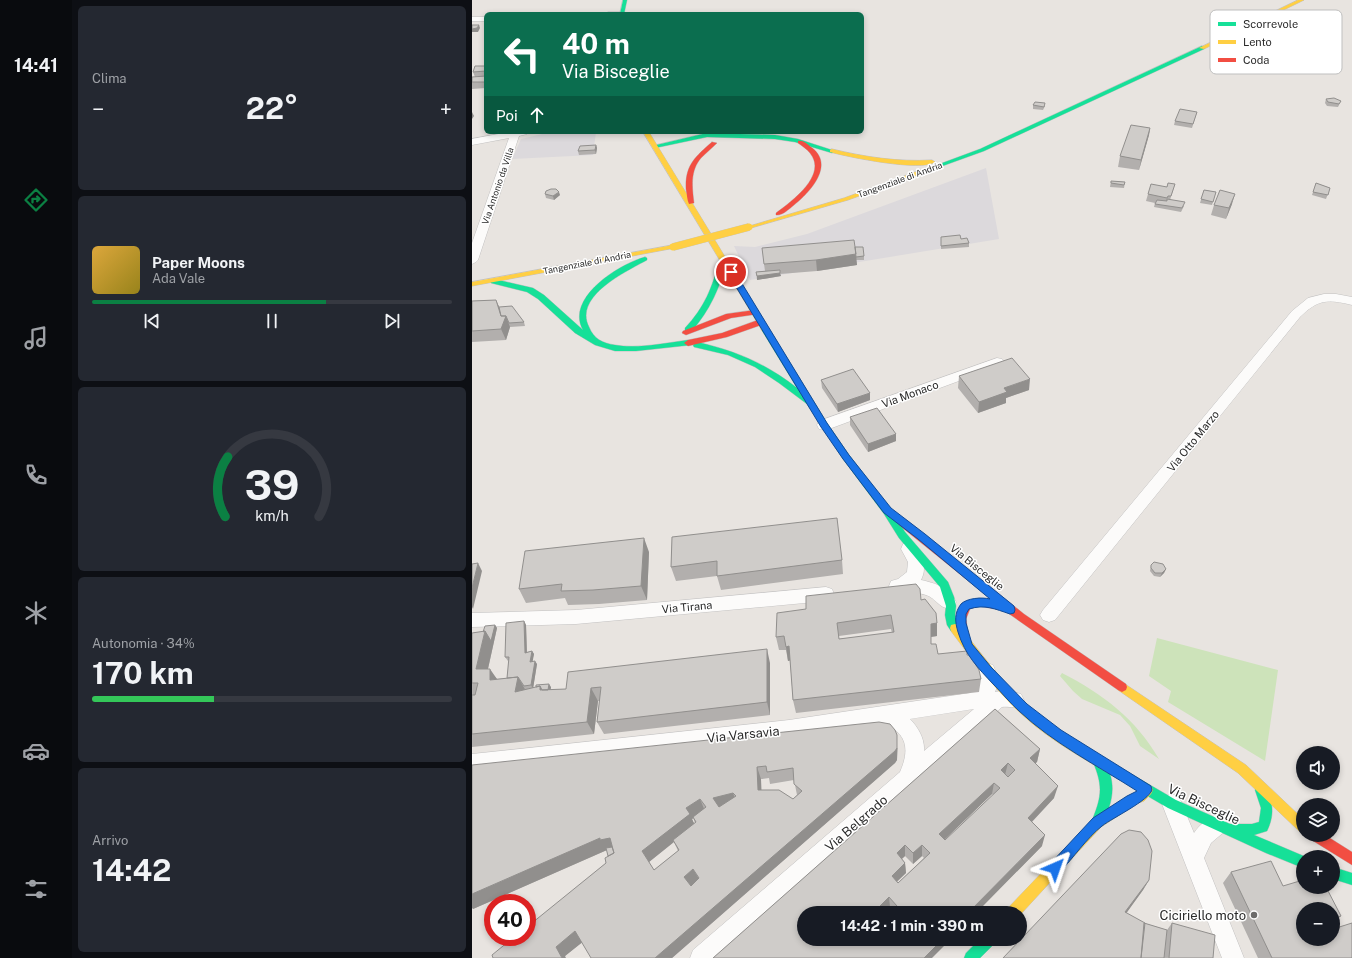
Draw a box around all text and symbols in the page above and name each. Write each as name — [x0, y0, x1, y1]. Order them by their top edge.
legend — [1210, 10, 1342, 74]
text: Scorrevole — [1243, 18, 1298, 30]
text: 40 m — [562, 27, 630, 60]
icon: left — [496, 28, 548, 80]
text: Lento — [1243, 36, 1272, 48]
text: Coda — [1243, 54, 1269, 66]
text: 14:41 — [14, 55, 58, 76]
text: Via Bisceglie — [562, 61, 670, 82]
text: Clima — [92, 71, 127, 86]
text: 22° — [246, 90, 298, 126]
text: − — [92, 96, 104, 122]
text: + — [440, 96, 452, 122]
icon: ahead — [526, 104, 548, 126]
text: Poi — [496, 107, 518, 124]
street label: Via Antonio da Villa — [479, 146, 516, 226]
street label: Tangenziale di Andria — [856, 159, 944, 200]
icon: directions — [22, 186, 50, 214]
street label: Tangenziale di Andria — [542, 249, 632, 276]
text: Paper Moons — [152, 254, 245, 271]
pin — [714, 255, 748, 289]
icon: arrive — [720, 261, 742, 283]
text: Ada Vale — [152, 271, 205, 286]
icon: previous — [141, 310, 163, 332]
icon: pause — [261, 310, 283, 332]
icon: next — [381, 310, 403, 332]
icon: music — [22, 324, 50, 352]
street label: Via Monaco — [880, 378, 940, 410]
street label: Via Otto Marzo — [1165, 408, 1221, 474]
text: 39 — [245, 460, 299, 509]
icon: phone — [22, 461, 50, 489]
text: km/h — [255, 507, 289, 524]
street label: Via Bisceglie — [948, 542, 1006, 592]
icon: climate — [22, 599, 50, 627]
street label: Via Tirana — [661, 599, 713, 615]
text: Autonomia · 34% — [92, 636, 195, 651]
text: 170 km — [92, 655, 194, 691]
street label: Via Varsavia — [706, 723, 780, 746]
icon: car — [22, 737, 50, 765]
map controls — [1296, 746, 1340, 946]
button: sound — [1296, 746, 1340, 790]
street label: Via Bisceglie — [1165, 781, 1242, 828]
street label: Via Belgrado — [822, 792, 891, 855]
button: layers — [1296, 798, 1340, 842]
text: Arrivo — [92, 833, 128, 848]
position arrow — [1034, 847, 1076, 889]
button: + — [1296, 850, 1340, 894]
text: 14:42 — [92, 852, 171, 888]
icon: filters — [22, 875, 50, 903]
speed limit sign: 40 — [484, 894, 536, 946]
button: − — [1296, 902, 1340, 946]
place label: Ciciriello moto — [1160, 908, 1246, 923]
marker: Ciciriello moto — [1249, 910, 1259, 920]
text: 14:42 · 1 min · 390 m — [840, 917, 984, 934]

